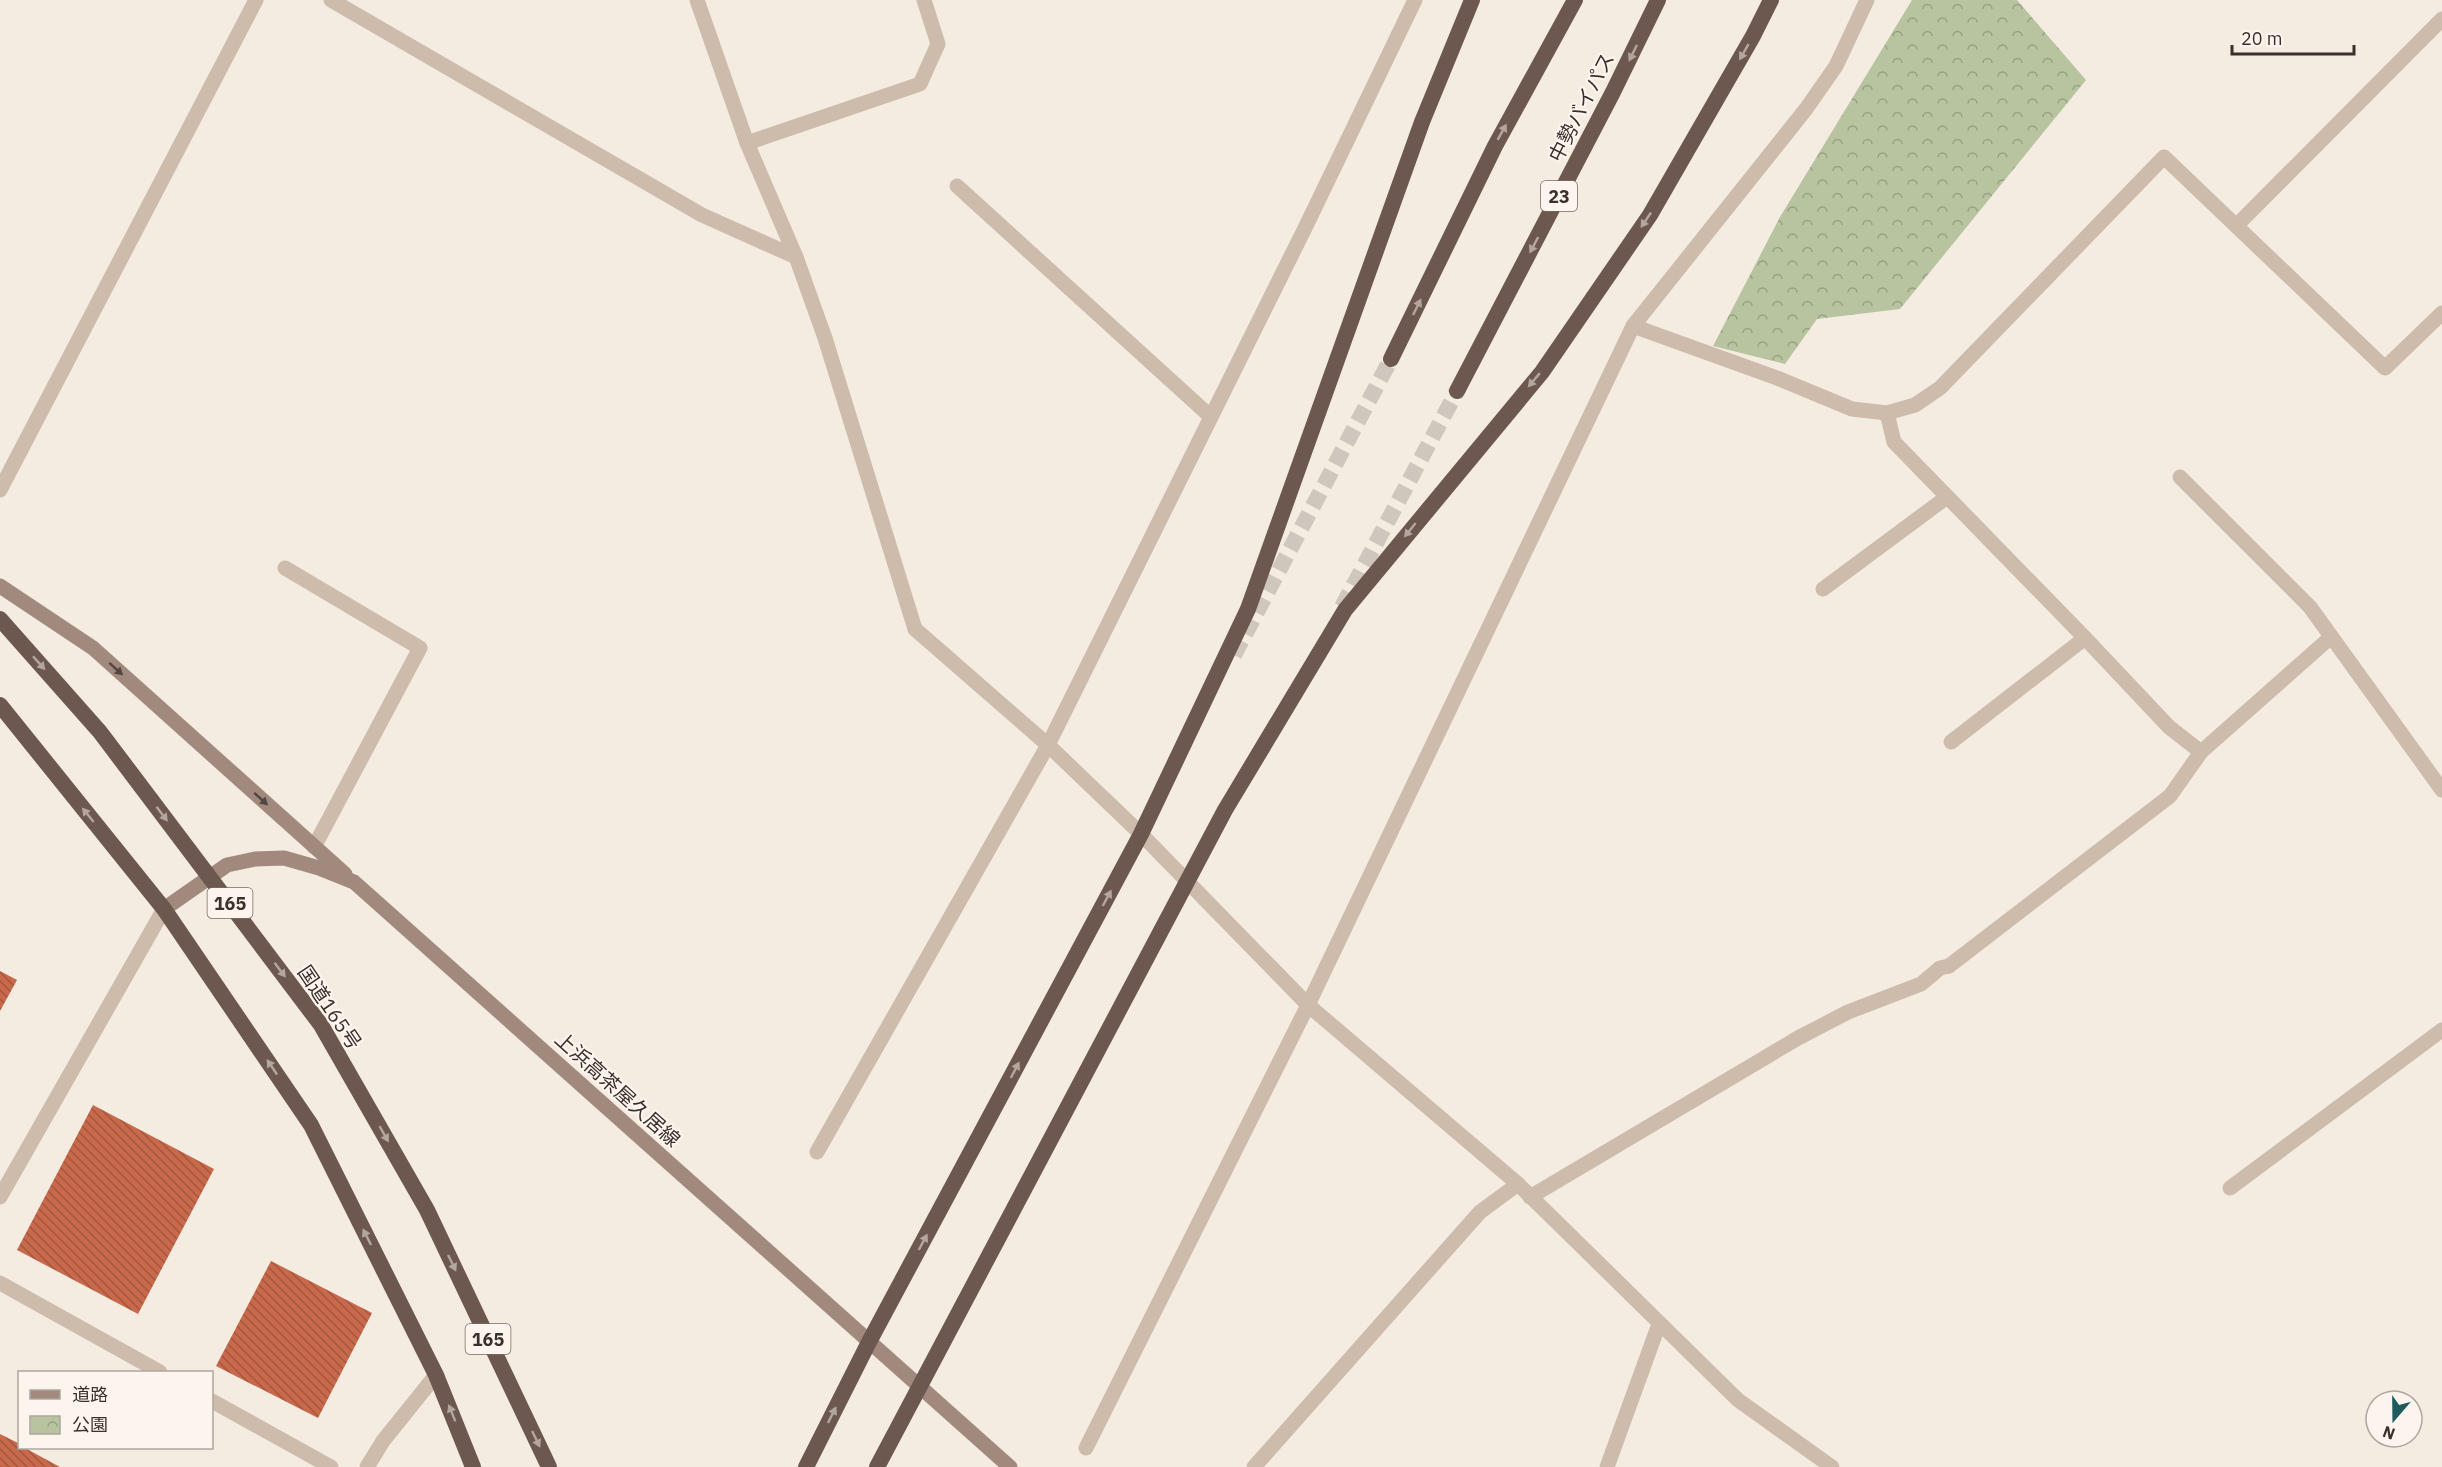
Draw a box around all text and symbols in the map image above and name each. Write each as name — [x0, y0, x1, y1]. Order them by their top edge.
scale bar — [2232, 18, 2354, 56]
text: 20 m — [2241, 27, 2283, 50]
one-way arrow — [1628, 44, 1637, 61]
one-way arrow — [1739, 44, 1750, 60]
street label: 中勢バイパス — [1542, 48, 1620, 166]
one-way arrow — [1497, 123, 1507, 140]
road number: 23 — [1541, 181, 1577, 211]
one-way arrow — [1640, 212, 1652, 228]
one-way arrow — [1529, 236, 1539, 253]
one-way arrow — [1412, 298, 1421, 315]
one-way arrow — [1528, 372, 1541, 388]
one-way arrow — [1403, 522, 1416, 538]
one-way arrow — [32, 655, 45, 670]
one-way arrow — [108, 662, 123, 676]
one-way arrow — [253, 792, 268, 805]
one-way arrow — [156, 806, 169, 822]
one-way arrow — [82, 807, 95, 822]
road number: 165 — [208, 888, 252, 918]
one-way arrow — [1102, 890, 1112, 907]
street label: 国道165号 — [292, 960, 368, 1054]
one-way arrow — [273, 962, 285, 977]
street label: 上浜高茶屋久居線 — [550, 1025, 686, 1153]
one-way arrow — [266, 1060, 278, 1076]
one-way arrow — [1010, 1062, 1020, 1079]
one-way arrow — [378, 1126, 389, 1142]
one-way arrow — [362, 1228, 372, 1245]
one-way arrow — [918, 1233, 928, 1250]
one-way arrow — [447, 1255, 457, 1272]
road number: 165 — [466, 1324, 510, 1354]
legend — [18, 1371, 213, 1449]
text: 道路 — [72, 1383, 108, 1406]
north arrow — [2364, 1389, 2424, 1449]
one-way arrow — [446, 1403, 456, 1421]
one-way arrow — [828, 1406, 837, 1423]
text: 公園 — [72, 1413, 108, 1436]
text: N — [2380, 1422, 2398, 1444]
one-way arrow — [532, 1430, 541, 1447]

